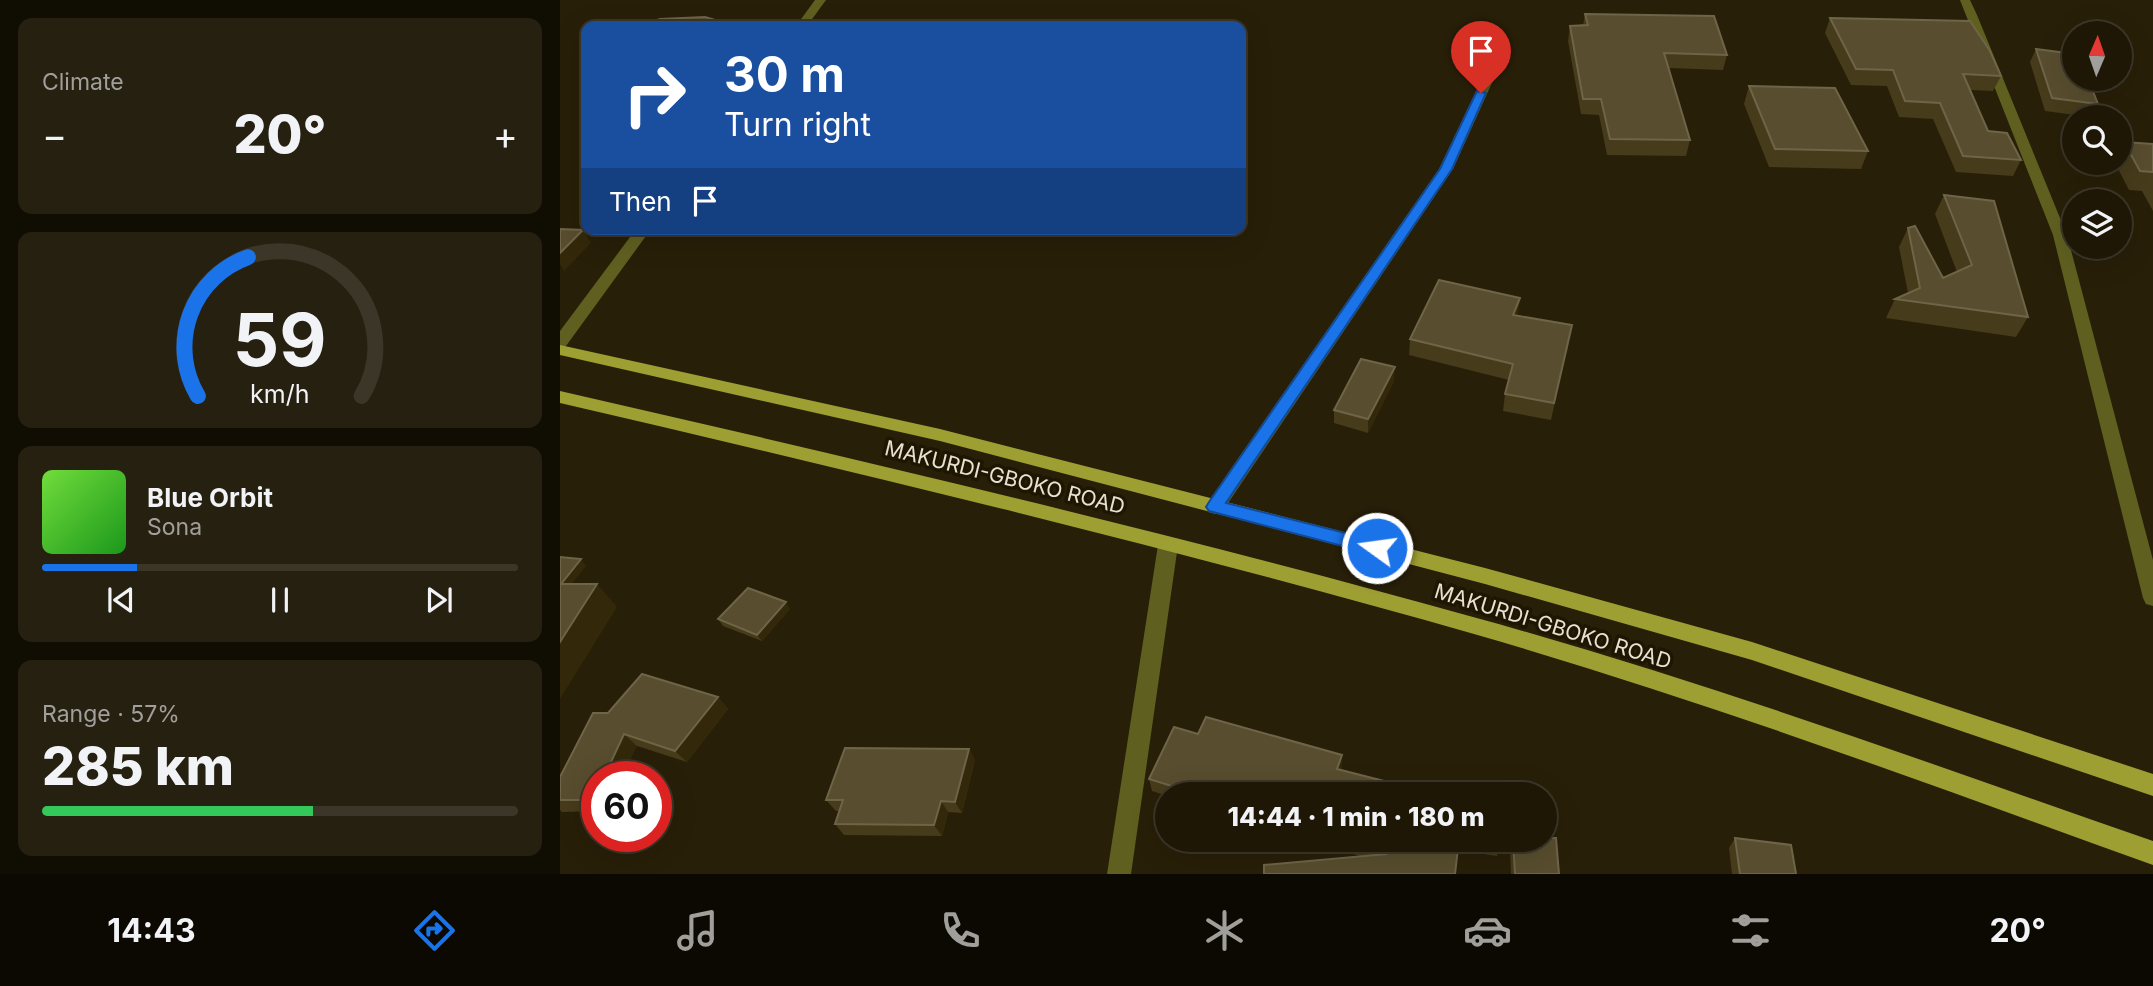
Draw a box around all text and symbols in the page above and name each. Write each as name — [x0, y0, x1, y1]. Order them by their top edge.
pin — [1451, 21, 1511, 93]
north arrow — [2062, 21, 2132, 91]
map controls — [2062, 21, 2132, 259]
icon: arrive — [1462, 32, 1500, 70]
text: 30 m — [724, 45, 845, 104]
icon: right — [609, 49, 700, 140]
text: Climate — [42, 68, 124, 96]
text: 20° — [233, 103, 327, 166]
text: Turn right — [724, 105, 871, 144]
button: search — [2062, 105, 2132, 175]
text: − — [42, 112, 67, 158]
text: + — [493, 112, 518, 158]
icon: arrive — [686, 182, 724, 220]
text: Then — [609, 186, 672, 217]
button: layers — [2062, 189, 2132, 259]
text: 59 — [233, 295, 327, 384]
text: km/h — [250, 379, 310, 409]
street label: MAKURDI-GBOKO ROAD — [882, 435, 1128, 519]
text: Blue Orbit — [147, 482, 273, 513]
position arrow — [1340, 511, 1414, 585]
text: Sona — [147, 513, 202, 541]
street label: MAKURDI-GBOKO ROAD — [1431, 578, 1675, 674]
icon: previous — [102, 581, 140, 619]
icon: pause — [261, 581, 299, 619]
icon: next — [420, 581, 458, 619]
text: Range · 57% — [42, 700, 180, 728]
text: 285 km — [42, 735, 234, 798]
speed limit sign: 60 — [581, 761, 672, 852]
text: 14:44 · 1 min · 180 m — [1227, 801, 1485, 832]
icon: directions — [410, 906, 459, 955]
icon: music — [673, 906, 722, 955]
icon: phone — [936, 906, 985, 955]
icon: climate — [1200, 906, 1249, 955]
icon: car — [1463, 906, 1512, 955]
icon: filters — [1726, 906, 1775, 955]
text: 14:43 — [107, 911, 196, 950]
text: 20° — [1989, 911, 2046, 950]

